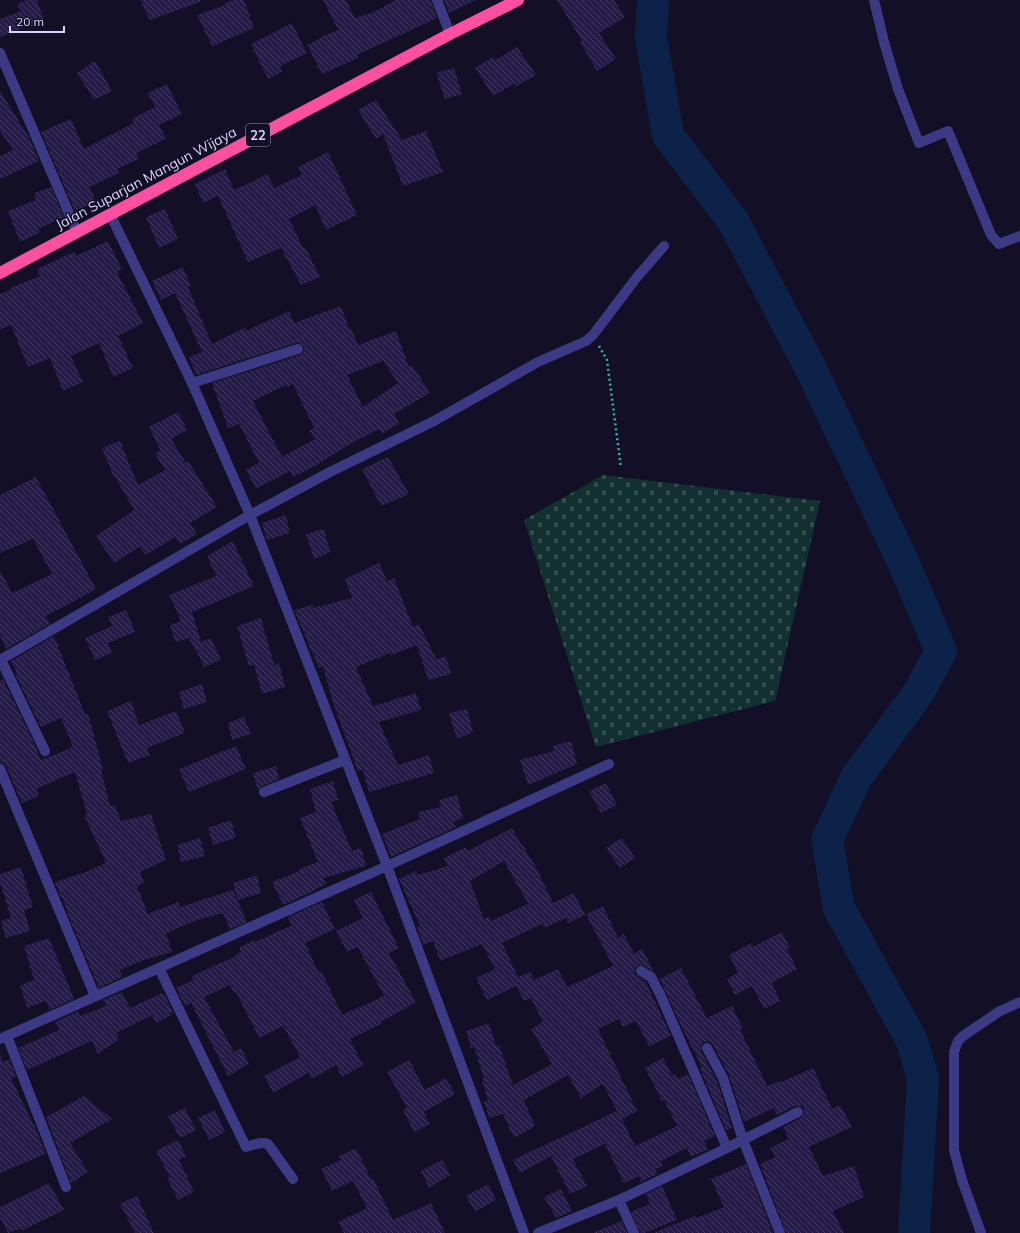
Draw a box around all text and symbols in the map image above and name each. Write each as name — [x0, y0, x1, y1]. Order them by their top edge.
scale bar — [10, 8, 64, 34]
text: 20 m — [16, 14, 44, 29]
street label: Jalan Suparjan Mangun Wijaya — [53, 123, 239, 233]
road number: 22 — [246, 124, 270, 146]

